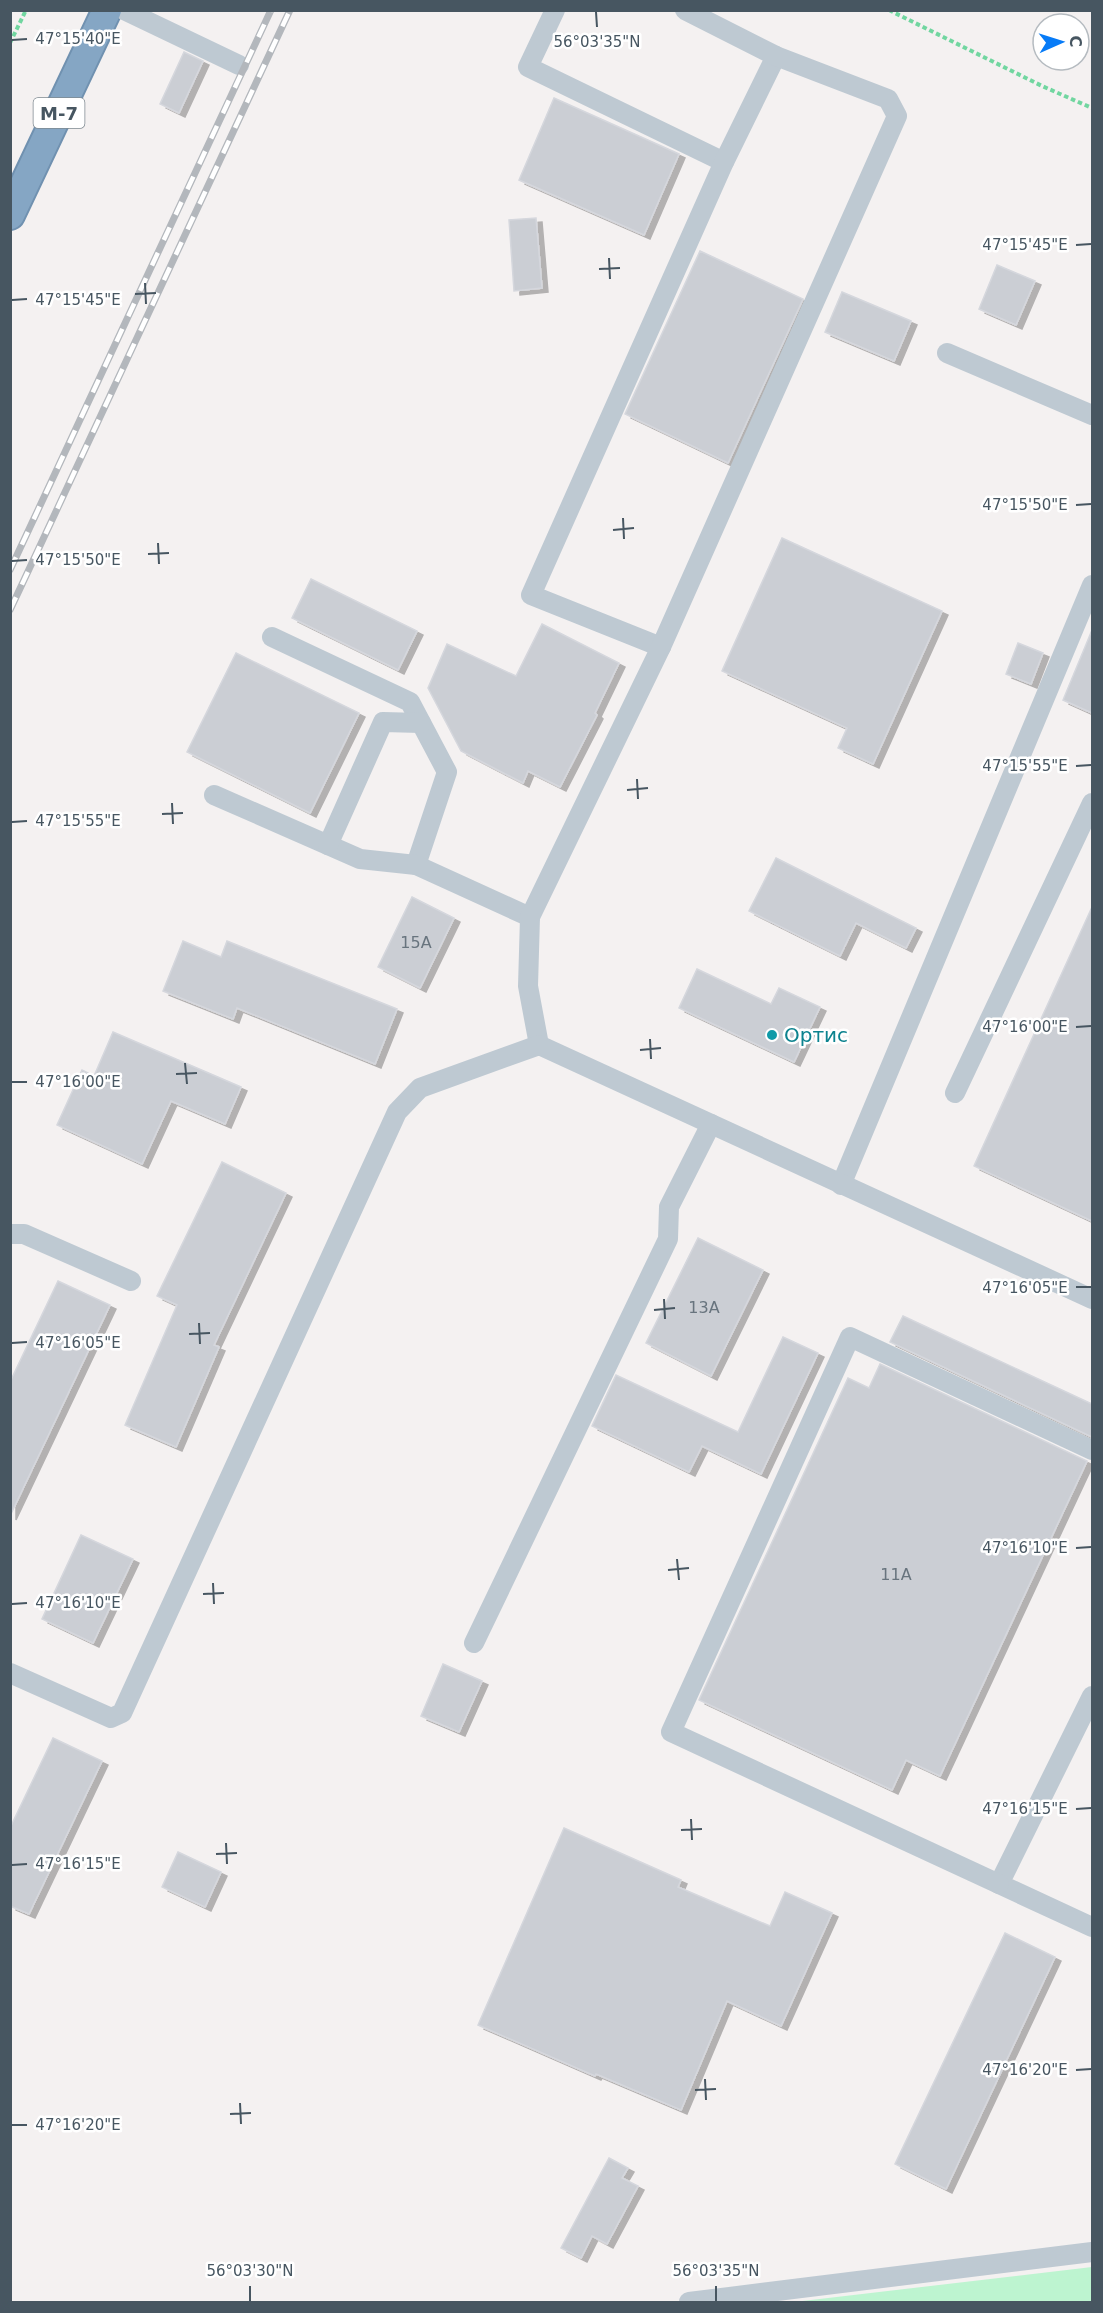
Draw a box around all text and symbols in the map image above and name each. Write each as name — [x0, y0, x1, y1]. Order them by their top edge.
north arrow — [1031, 12, 1091, 72]
text: 47°15'40"E — [35, 30, 121, 48]
text: 56°03'35"N — [553, 33, 641, 51]
text: С — [1066, 35, 1085, 48]
road number: М-7 — [34, 98, 84, 128]
text: 47°15'45"E — [982, 236, 1068, 254]
text: 47°15'45"E — [35, 291, 121, 309]
text: 47°15'50"E — [982, 496, 1068, 514]
text: 47°15'50"E — [35, 551, 121, 569]
text: 47°15'55"E — [982, 757, 1068, 775]
text: 47°15'55"E — [35, 812, 121, 830]
house number: 15А — [400, 933, 432, 952]
text: 47°16'00"E — [982, 1018, 1068, 1036]
place label: Ортис — [784, 1023, 848, 1047]
marker: Ортис — [765, 1028, 779, 1042]
text: 47°16'00"E — [35, 1073, 121, 1091]
text: 47°16'05"E — [982, 1279, 1068, 1297]
house number: 13А — [688, 1298, 720, 1317]
text: 47°16'05"E — [35, 1334, 121, 1352]
text: 47°16'10"E — [982, 1539, 1068, 1557]
house number: 11А — [880, 1565, 912, 1584]
text: 47°16'10"E — [35, 1594, 121, 1612]
text: 47°16'15"E — [982, 1800, 1068, 1818]
text: 47°16'15"E — [35, 1855, 121, 1873]
text: 47°16'20"E — [982, 2061, 1068, 2079]
text: 47°16'20"E — [35, 2116, 121, 2134]
text: 56°03'30"N — [206, 2262, 294, 2280]
text: 56°03'35"N — [672, 2262, 760, 2280]

